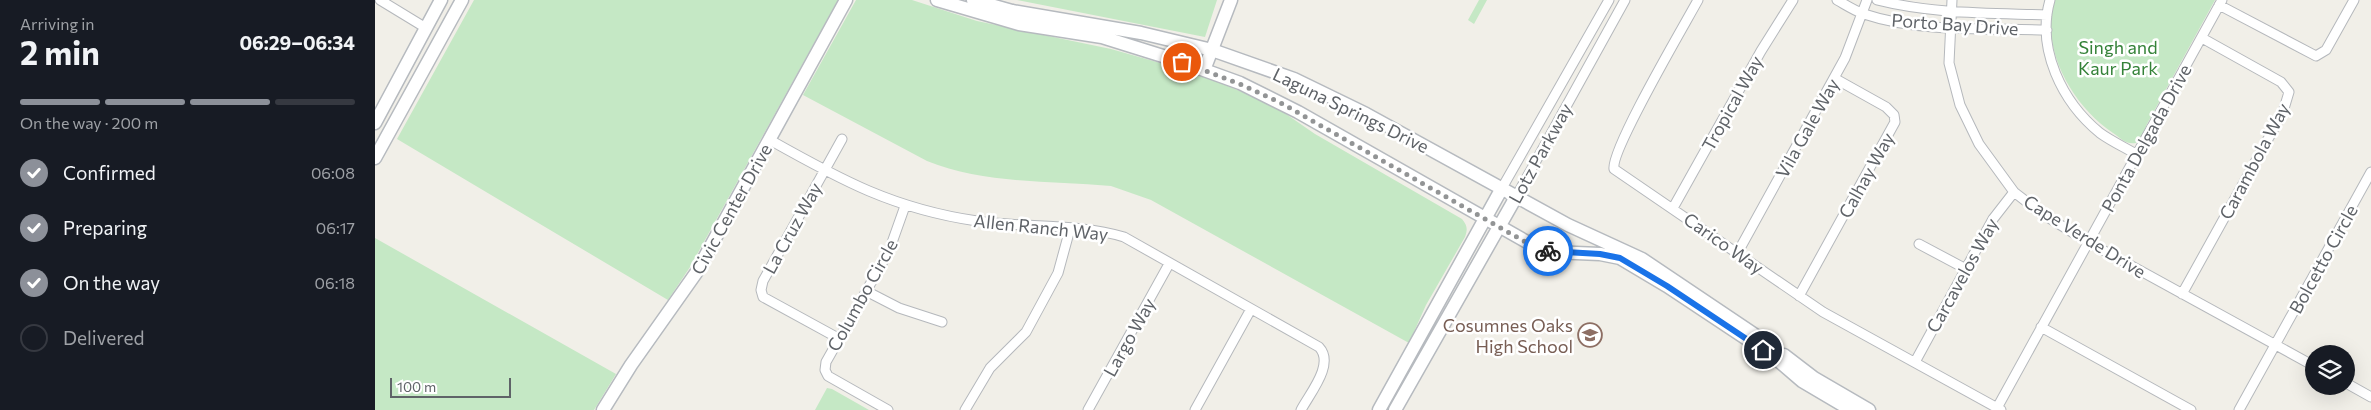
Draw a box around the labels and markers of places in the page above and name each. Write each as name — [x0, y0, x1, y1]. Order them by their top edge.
pin — [1161, 41, 1203, 83]
place label: Cosumnes Oaks High School — [1443, 314, 1573, 357]
school or university icon: Cosumnes Oaks High School — [1577, 322, 1603, 348]
pin — [1742, 329, 1784, 371]

